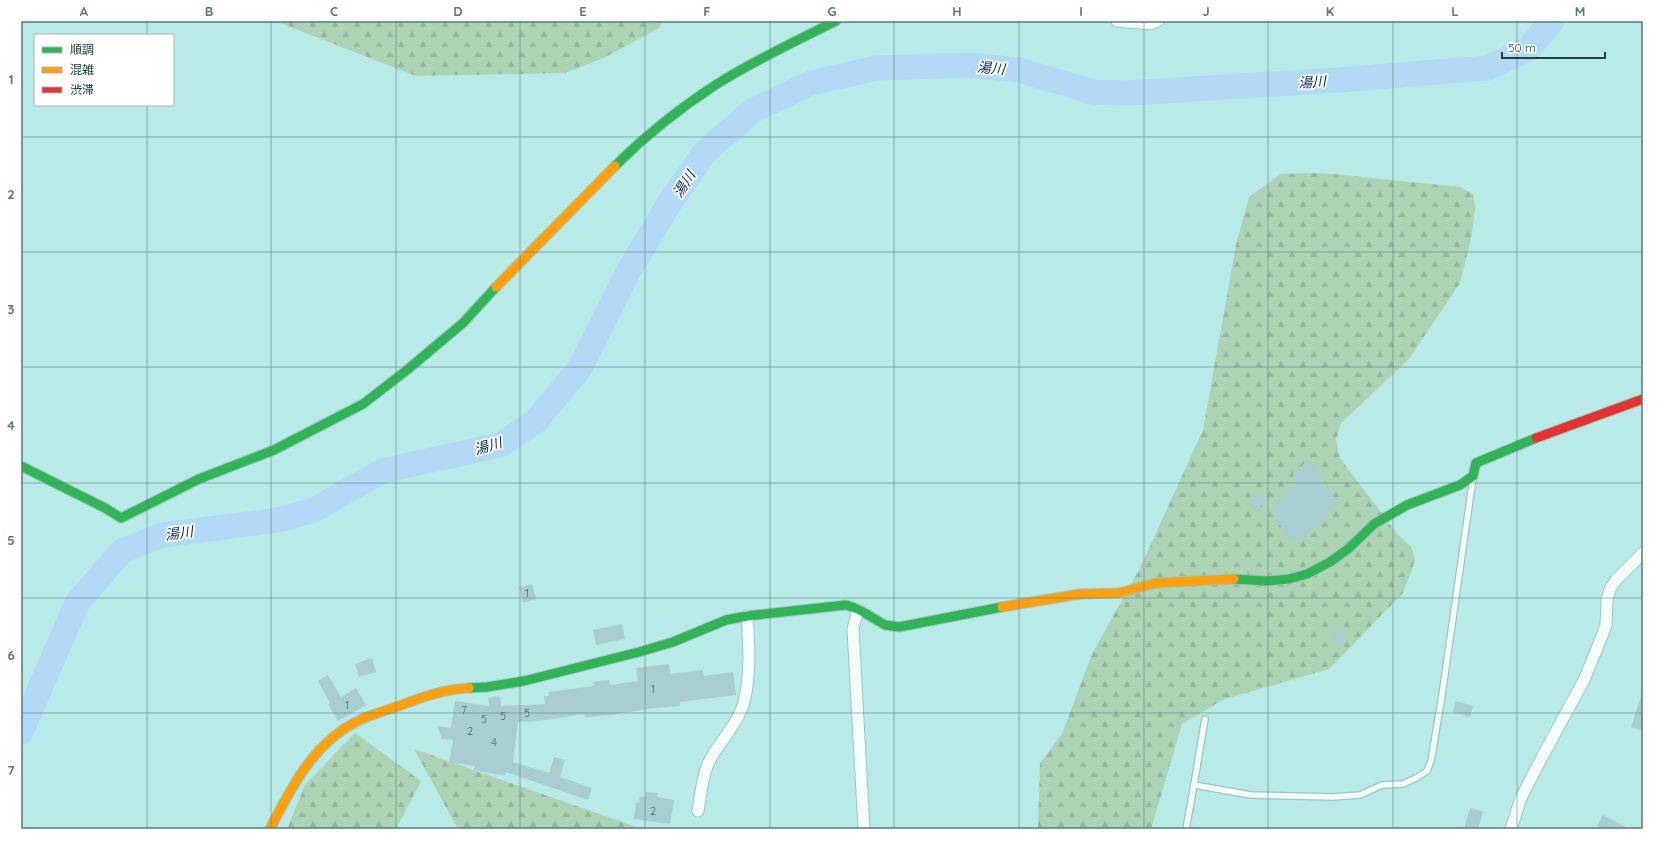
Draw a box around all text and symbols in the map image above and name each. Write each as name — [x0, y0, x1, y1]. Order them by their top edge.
text: A — [80, 3, 89, 19]
text: B — [205, 3, 213, 19]
text: C — [330, 3, 338, 19]
text: D — [453, 3, 463, 19]
text: E — [579, 3, 587, 19]
text: F — [703, 3, 711, 19]
text: G — [827, 3, 837, 19]
text: H — [952, 3, 962, 19]
text: I — [1079, 3, 1083, 19]
text: J — [1202, 3, 1210, 19]
text: K — [1326, 3, 1335, 19]
text: L — [1451, 3, 1459, 19]
text: M — [1575, 3, 1585, 19]
legend — [34, 34, 174, 106]
scale bar — [1502, 34, 1605, 60]
text: 50 m — [1508, 40, 1536, 55]
text: 順調 — [70, 42, 94, 57]
water label: 湯川 — [976, 58, 1008, 78]
text: 混雑 — [70, 62, 94, 77]
text: 1 — [8, 71, 14, 87]
water label: 湯川 — [1297, 72, 1329, 92]
text: 渋滞 — [70, 82, 94, 97]
water label: 湯川 — [669, 166, 700, 201]
text: 2 — [7, 186, 15, 202]
text: 3 — [8, 301, 15, 317]
text: 4 — [7, 417, 15, 433]
water label: 湯川 — [472, 433, 506, 459]
water label: 湯川 — [164, 522, 196, 544]
text: 5 — [7, 532, 15, 548]
house number: 1 — [525, 586, 529, 600]
text: 6 — [7, 647, 15, 663]
house number: 1 — [651, 682, 655, 696]
house number: 1 — [345, 698, 349, 712]
house number: 7 — [461, 703, 467, 717]
house number: 5 — [524, 706, 530, 720]
house number: 5 — [500, 709, 506, 723]
house number: 5 — [481, 712, 487, 726]
house number: 2 — [467, 724, 473, 738]
house number: 4 — [491, 735, 497, 749]
text: 7 — [7, 762, 15, 778]
house number: 2 — [650, 804, 656, 818]

